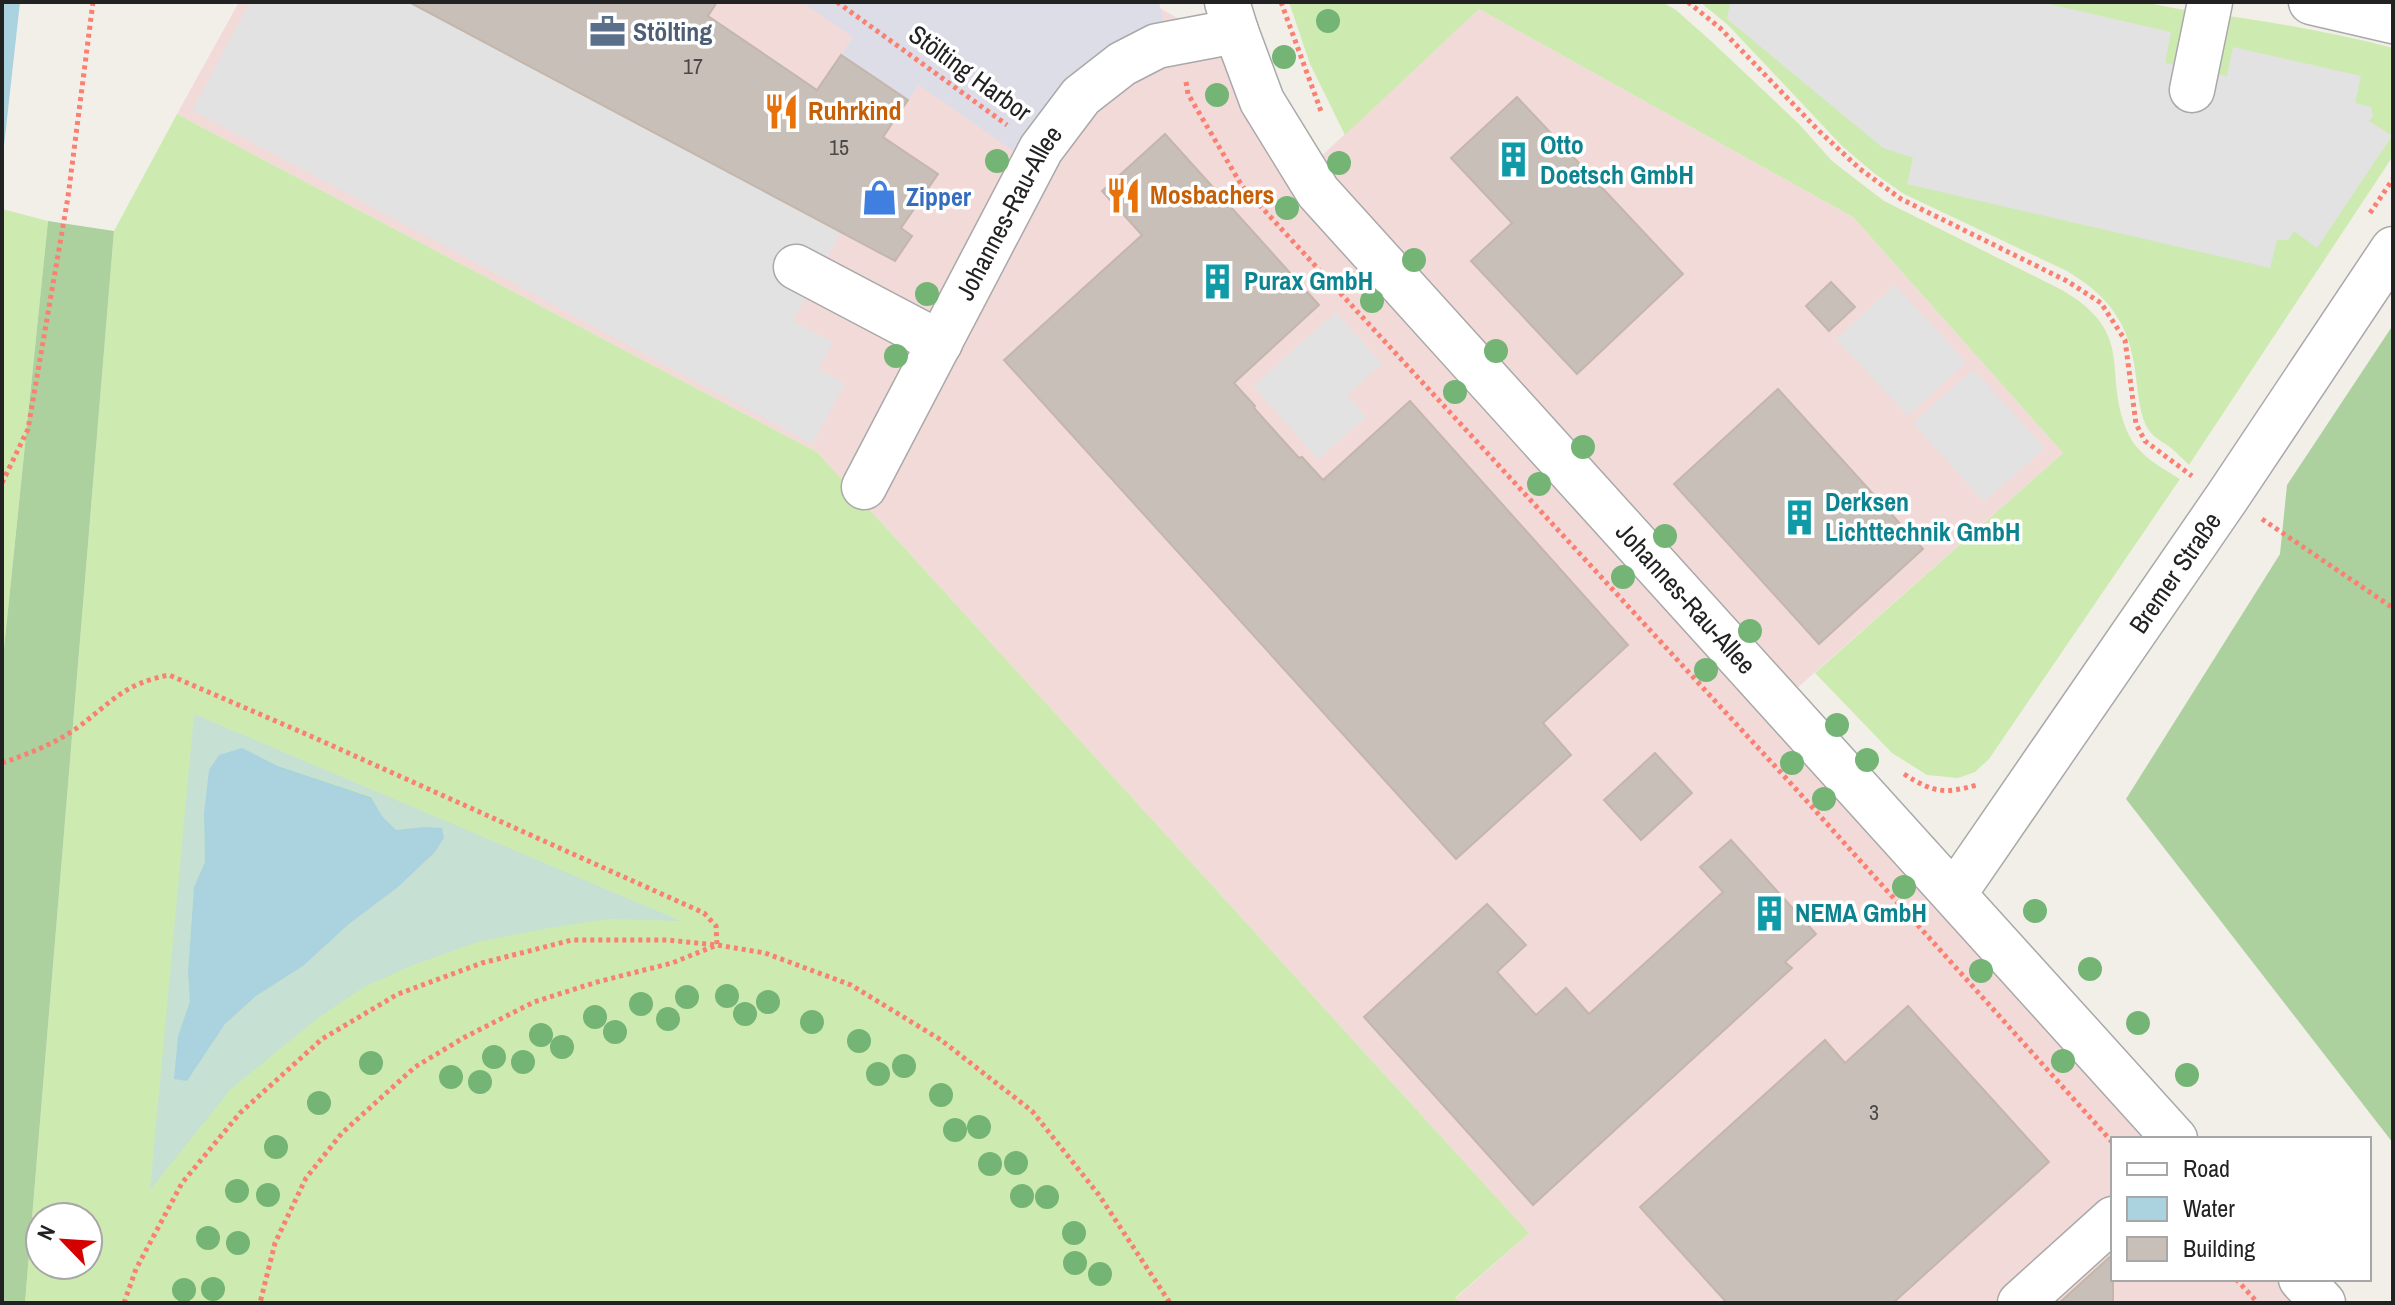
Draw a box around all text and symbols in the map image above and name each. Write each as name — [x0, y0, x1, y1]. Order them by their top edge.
office icon: Stölting — [588, 13, 626, 51]
place label: Stölting — [633, 14, 712, 49]
street label: Stölting Harbor — [902, 16, 1039, 129]
house number: 17 — [683, 51, 703, 81]
restaurant icon: Ruhrkind — [763, 92, 801, 130]
place label: Ruhrkind — [808, 93, 902, 128]
street label: Johannes-Rau-Allee — [947, 118, 1070, 306]
place label: Otto Doetsch GmbH — [1540, 127, 1694, 192]
house number: 15 — [829, 132, 849, 162]
building icon: Otto Doetsch GmbH — [1495, 141, 1533, 179]
restaurant icon: Mosbachers — [1105, 176, 1143, 214]
place label: Mosbachers — [1150, 177, 1274, 212]
shop icon: Zipper — [861, 178, 899, 216]
place label: Zipper — [906, 179, 972, 214]
building icon: Purax GmbH — [1199, 262, 1237, 300]
place label: Purax GmbH — [1244, 263, 1373, 298]
place label: Derksen Lichttechnik GmbH — [1825, 484, 2020, 549]
building icon: Derksen Lichttechnik GmbH — [1780, 498, 1818, 536]
street label: Bremer Straße — [2121, 505, 2229, 640]
street label: Johannes-Rau-Allee — [1608, 515, 1764, 681]
building icon: NEMA GmbH — [1750, 894, 1788, 932]
place label: NEMA GmbH — [1795, 895, 1927, 930]
house number: 3 — [1869, 1097, 1879, 1127]
legend — [2111, 1137, 2371, 1281]
text: Road — [2183, 1152, 2230, 1184]
text: Water — [2183, 1192, 2235, 1224]
north arrow — [24, 1201, 104, 1281]
text: N — [30, 1220, 62, 1245]
text: Building — [2183, 1232, 2255, 1264]

